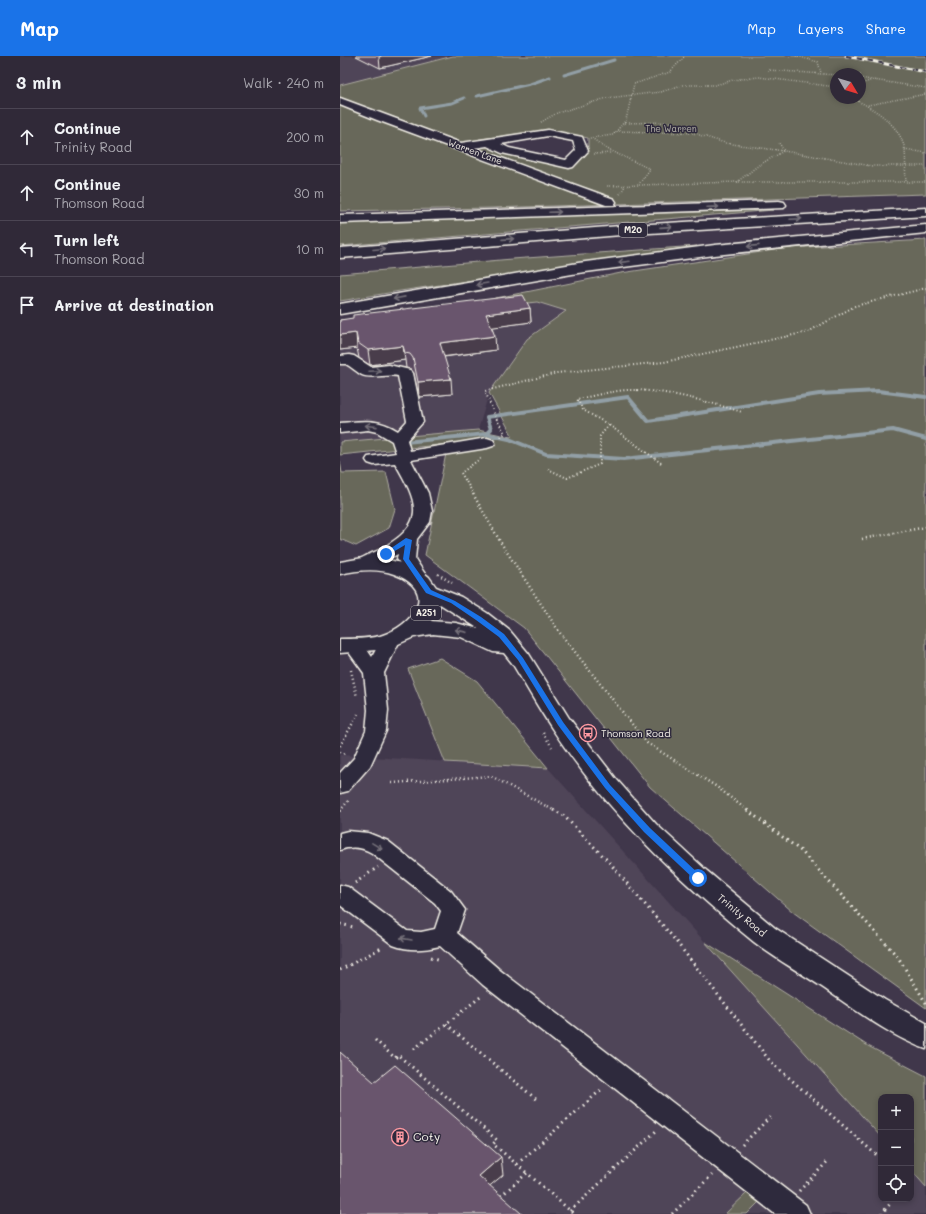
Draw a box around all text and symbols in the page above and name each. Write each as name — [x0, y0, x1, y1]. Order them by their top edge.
text: Map — [20, 16, 59, 41]
text: Map — [747, 19, 776, 38]
text: Layers — [798, 19, 844, 38]
text: Share — [866, 19, 906, 38]
north arrow — [830, 68, 866, 104]
text: 3 min — [16, 71, 61, 93]
text: Walk · 240 m — [243, 74, 324, 91]
text: Continue — [54, 118, 121, 138]
park label: The Warren — [645, 123, 697, 134]
icon: ahead — [16, 126, 38, 148]
text: 200 m — [286, 128, 324, 145]
street label: Warren Lane — [447, 137, 504, 166]
text: Trinity Road — [54, 138, 132, 155]
text: Continue — [54, 174, 121, 194]
icon: ahead — [16, 182, 38, 204]
text: 30 m — [294, 184, 324, 201]
text: Thomson Road — [54, 194, 144, 211]
one-way arrow — [706, 203, 719, 211]
one-way arrow — [548, 208, 561, 216]
one-way arrow — [789, 215, 802, 222]
road number: M20 — [619, 223, 647, 237]
one-way arrow — [659, 224, 672, 231]
text: Turn left — [54, 230, 119, 250]
one-way arrow — [501, 235, 514, 242]
icon: left — [16, 238, 38, 260]
text: 10 m — [296, 240, 324, 257]
one-way arrow — [747, 242, 760, 250]
one-way arrow — [372, 246, 385, 253]
text: Thomson Road — [54, 250, 144, 267]
one-way arrow — [618, 258, 631, 266]
one-way arrow — [476, 280, 489, 288]
icon: arrive — [16, 294, 38, 316]
one-way arrow — [393, 294, 406, 302]
text: Arrive at destination — [54, 295, 214, 315]
one-way arrow — [368, 368, 381, 375]
one-way arrow — [365, 423, 378, 430]
route end — [377, 545, 395, 563]
road number: A251 — [411, 606, 441, 620]
one-way arrow — [455, 626, 468, 634]
bus stop icon: Thomson Road — [578, 723, 598, 743]
place label: Thomson Road — [601, 726, 671, 740]
one-way arrow — [371, 842, 382, 850]
route start — [689, 869, 707, 887]
street label: Trinity Road — [715, 890, 769, 940]
one-way arrow — [400, 935, 413, 943]
map controls — [878, 1094, 914, 1202]
button: + — [878, 1094, 914, 1130]
building icon: Coty — [390, 1127, 410, 1147]
place label: Coty — [413, 1128, 440, 1144]
button: − — [878, 1130, 914, 1166]
button: locate — [878, 1166, 914, 1202]

